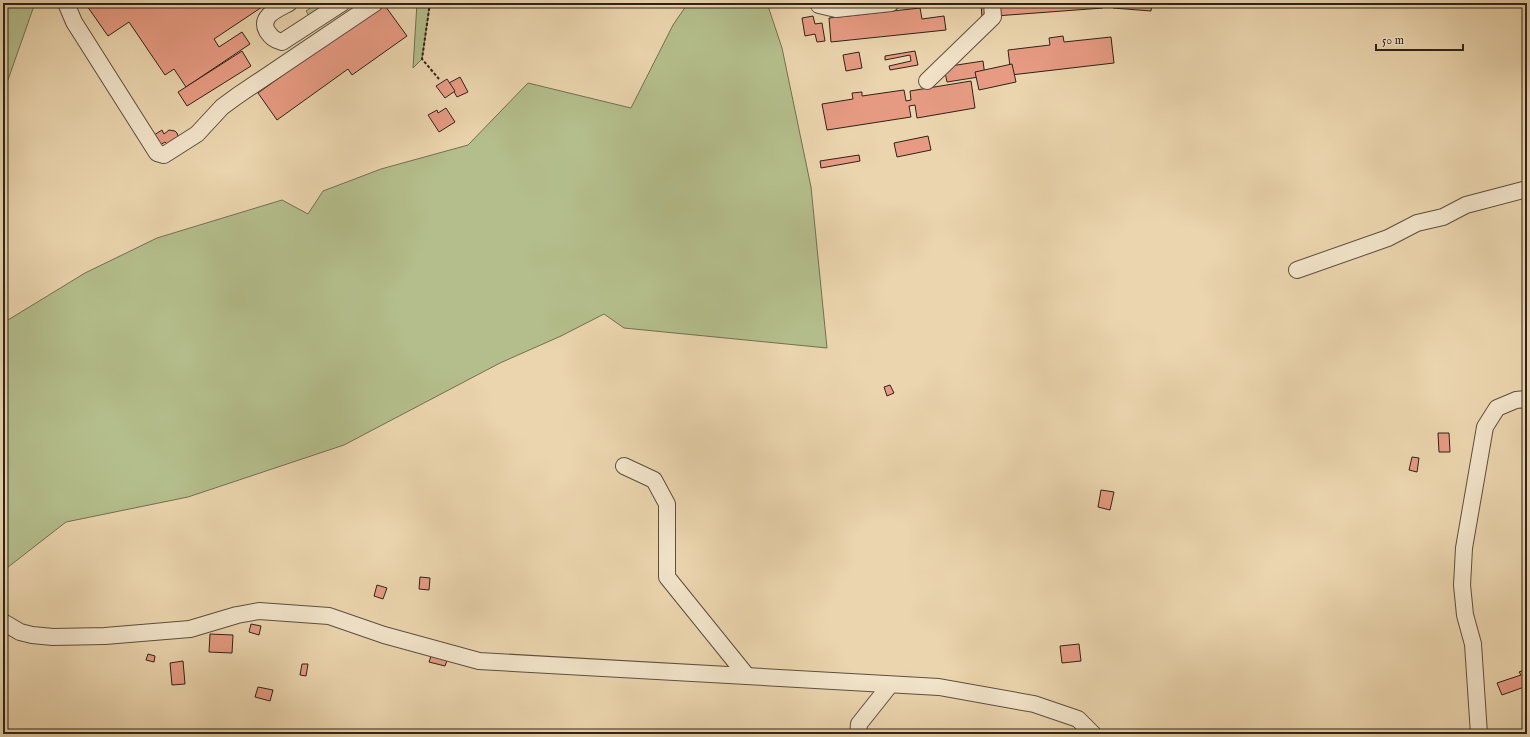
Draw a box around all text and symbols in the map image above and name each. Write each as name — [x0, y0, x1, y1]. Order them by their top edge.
scale bar — [1376, 26, 1463, 52]
text: 50 m — [1382, 33, 1404, 48]

